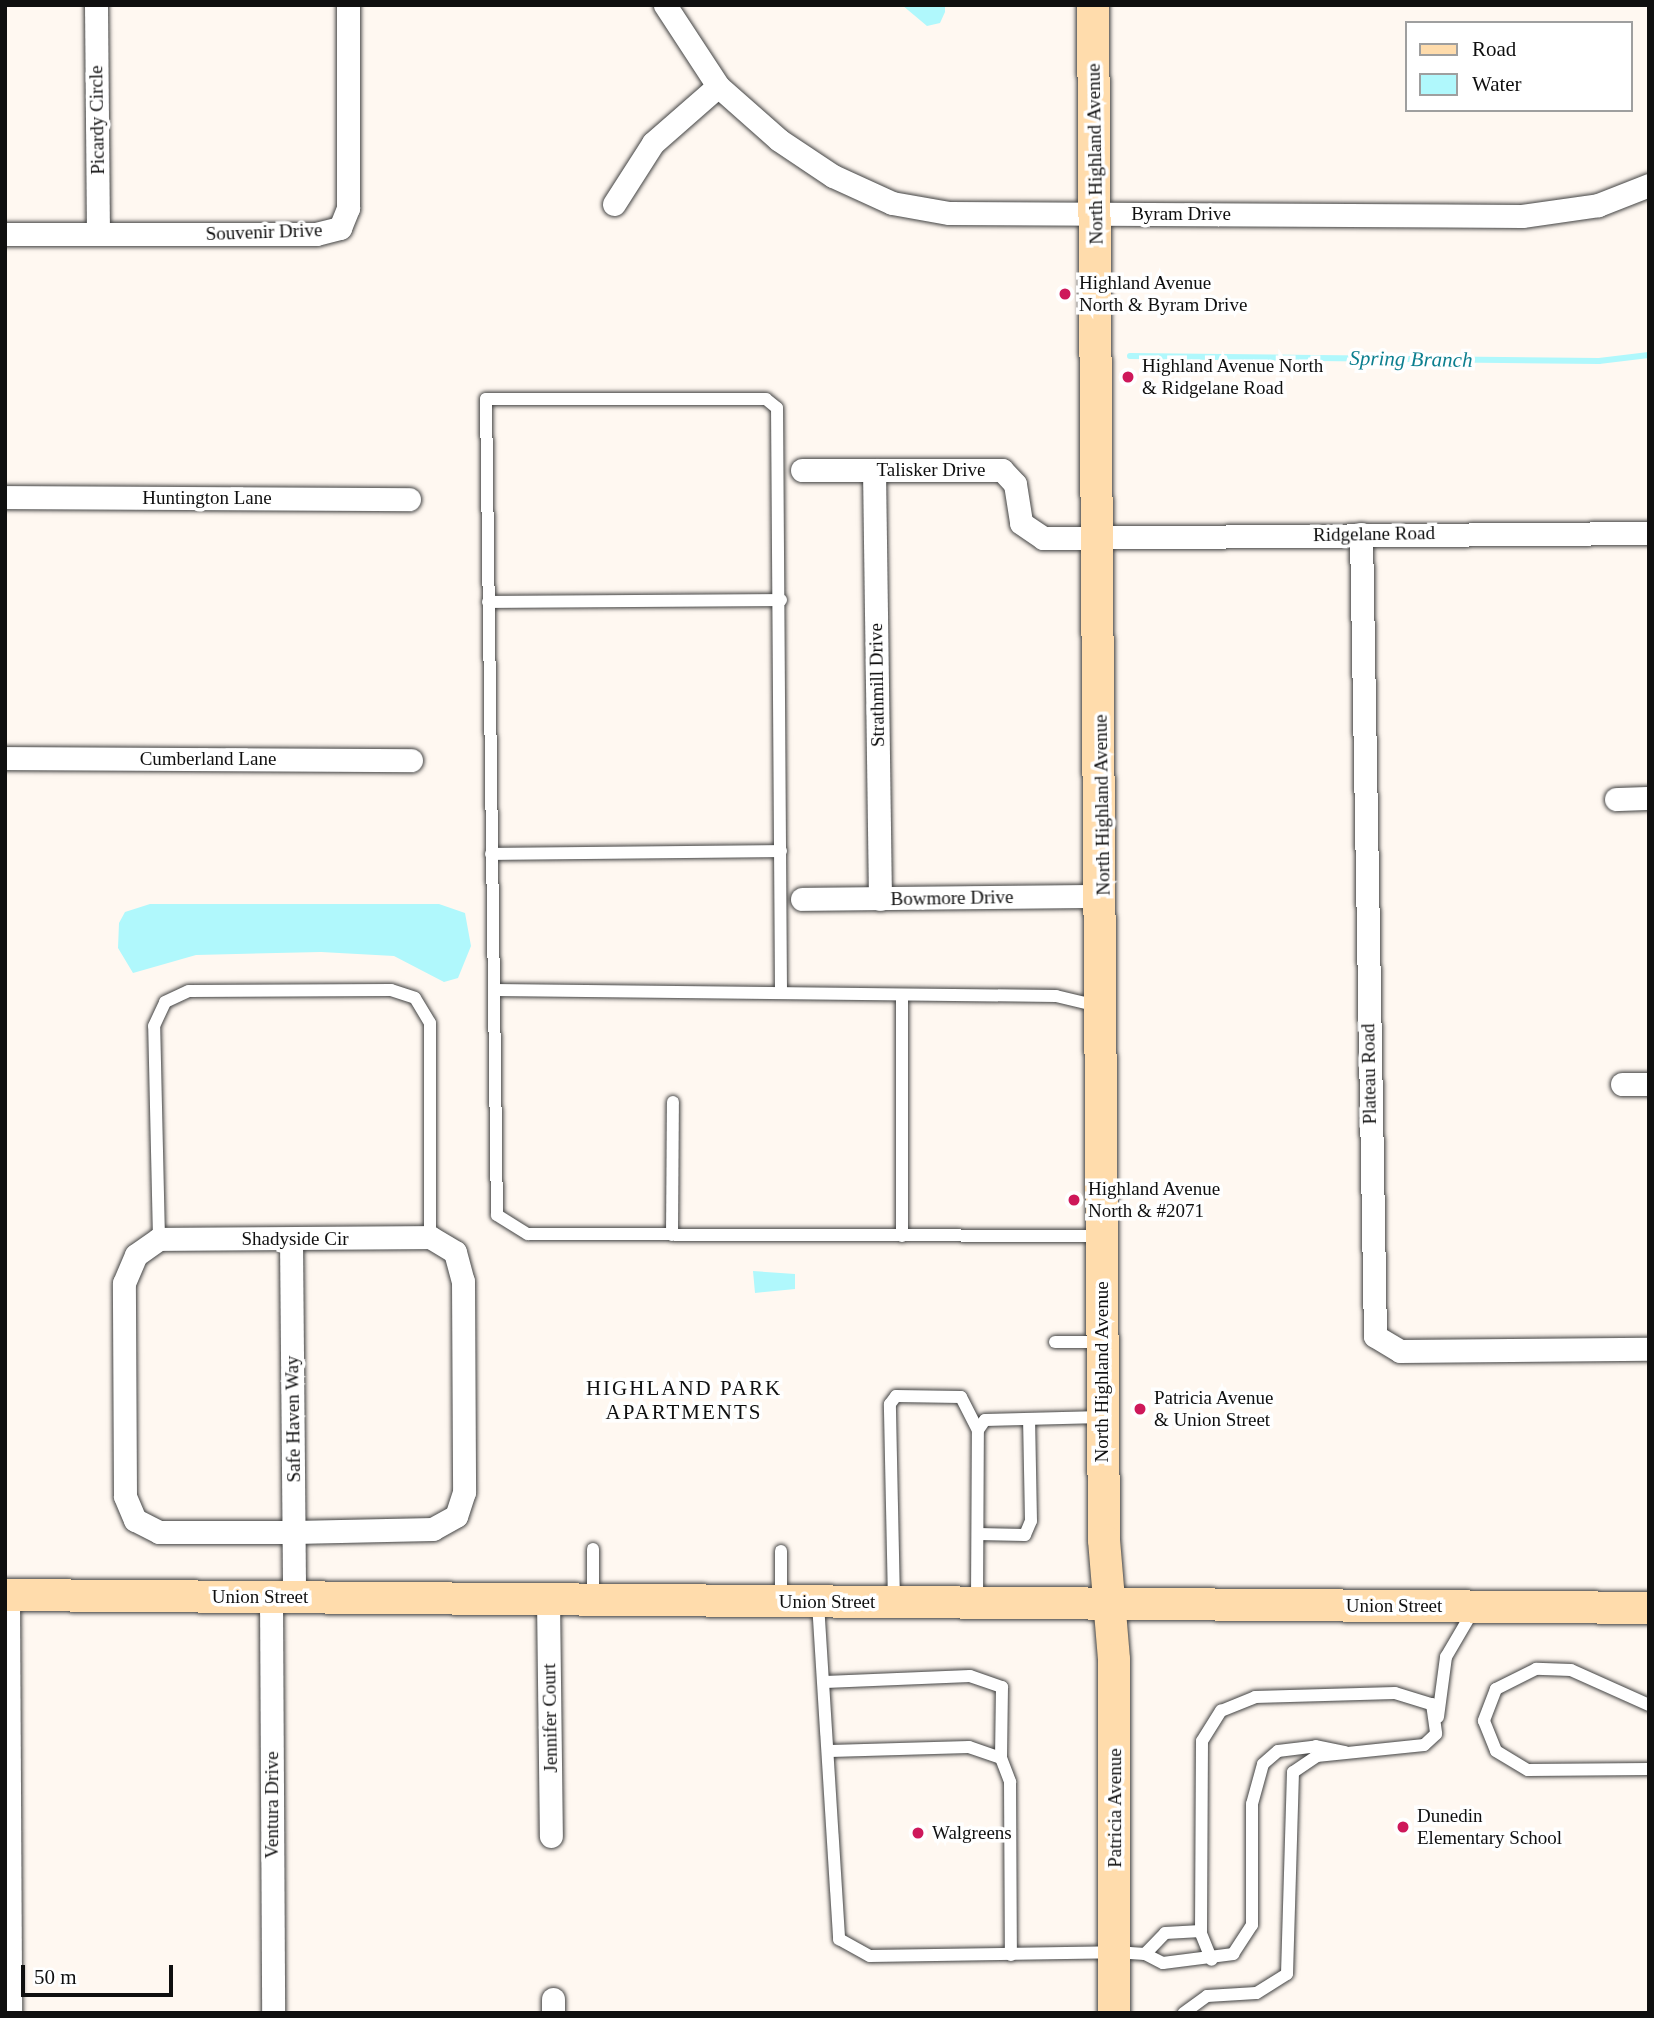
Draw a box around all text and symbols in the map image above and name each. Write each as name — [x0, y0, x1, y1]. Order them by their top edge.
legend — [1406, 21, 1633, 112]
text: Road — [1472, 37, 1516, 61]
street label: North Highland Avenue — [1082, 63, 1108, 245]
street label: Picardy Circle — [85, 65, 109, 175]
text: Water — [1472, 72, 1522, 96]
street label: Byram Drive — [1131, 203, 1231, 225]
street label: Souvenir Drive — [205, 219, 323, 245]
place label: Highland Avenue North & Byram Drive — [1079, 272, 1247, 316]
marker: Highland Avenue North & Byram Drive — [1057, 286, 1073, 302]
water label: Spring Branch — [1349, 345, 1473, 373]
place label: Highland Avenue North & Ridgelane Road — [1142, 355, 1324, 399]
marker: Highland Avenue North & Ridgelane Road — [1120, 369, 1136, 385]
street label: Talisker Drive — [877, 459, 985, 481]
street label: Huntington Lane — [142, 487, 272, 509]
street label: Ridgelane Road — [1313, 522, 1435, 546]
street label: Strathmill Drive — [865, 623, 889, 747]
street label: North Highland Avenue — [1089, 714, 1115, 896]
street label: Cumberland Lane — [140, 748, 276, 770]
street label: Bowmore Drive — [890, 886, 1014, 910]
street label: Plateau Road — [1357, 1023, 1381, 1125]
place label: Highland Avenue North & #2071 — [1088, 1178, 1221, 1222]
marker: Highland Avenue North & #2071 — [1066, 1192, 1082, 1208]
street label: Shadyside Cir — [241, 1228, 349, 1250]
street label: North Highland Avenue — [1091, 1281, 1113, 1463]
street label: Safe Haven Way — [280, 1355, 306, 1483]
district label: HIGHLAND PARK APARTMENTS — [588, 1375, 780, 1425]
place label: Patricia Avenue & Union Street — [1154, 1387, 1274, 1431]
marker: Patricia Avenue & Union Street — [1132, 1401, 1148, 1417]
street label: Union Street — [212, 1586, 308, 1608]
street label: Union Street — [779, 1591, 875, 1613]
street label: Union Street — [1346, 1595, 1442, 1617]
street label: Jennifer Court — [538, 1663, 562, 1773]
street label: Patricia Avenue — [1104, 1748, 1126, 1868]
street label: Ventura Drive — [261, 1751, 283, 1859]
place label: Dunedin Elementary School — [1417, 1805, 1562, 1849]
marker: Dunedin Elementary School — [1395, 1819, 1411, 1835]
place label: Walgreens — [932, 1822, 1012, 1844]
marker: Walgreens — [910, 1825, 926, 1841]
scale bar — [24, 1952, 177, 1996]
text: 50 m — [34, 1965, 77, 1989]

